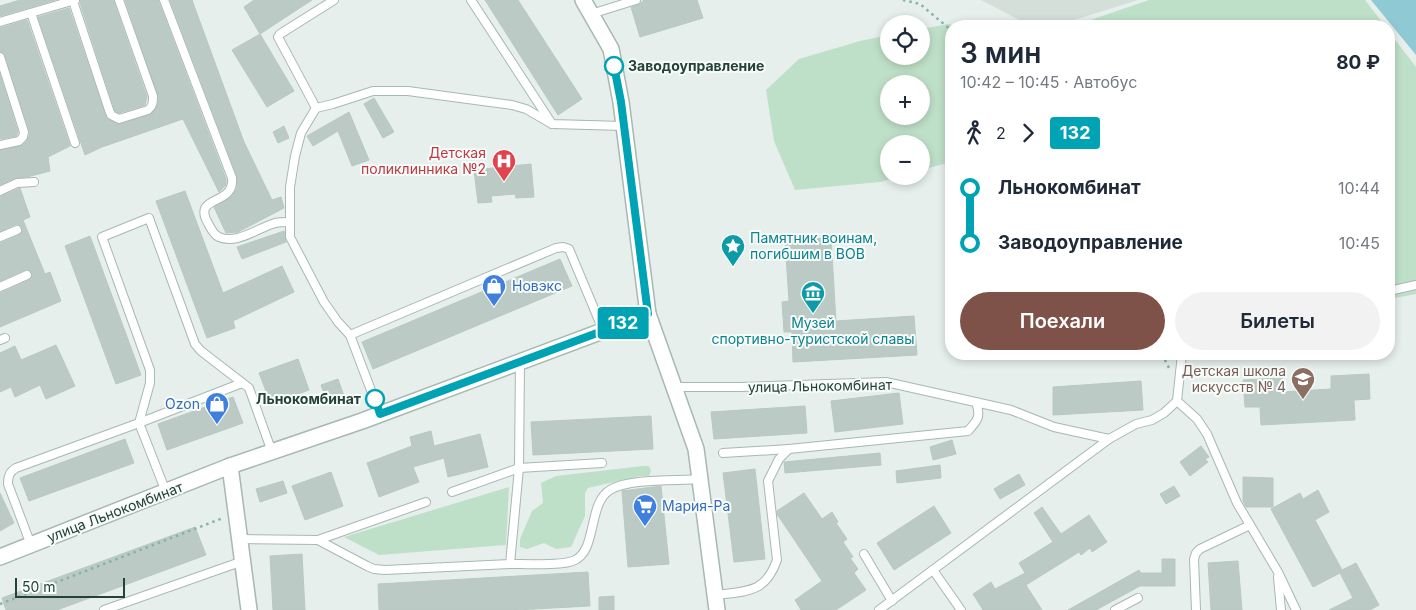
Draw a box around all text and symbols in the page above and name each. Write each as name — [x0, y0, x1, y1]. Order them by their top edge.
map controls — [880, 15, 930, 185]
button: locate — [880, 15, 930, 65]
text: 3 мин — [960, 36, 1042, 70]
text: 80 ₽ — [1336, 51, 1380, 74]
marker: Заводоуправление — [604, 56, 624, 76]
place label: Заводоуправление — [628, 57, 764, 74]
text: 10:42 – 10:45 · Автобус — [960, 72, 1137, 92]
button: + — [880, 75, 930, 125]
icon: walk — [960, 119, 988, 147]
icon: forward — [1014, 119, 1042, 147]
text: 132 — [1060, 122, 1090, 143]
text: 2 — [996, 123, 1006, 143]
button: − — [880, 135, 930, 185]
place label: Детская поликлинника №2 — [361, 144, 486, 177]
hospital icon: Детская поликлинника №2 — [491, 148, 517, 182]
text: Льнокомбинат — [998, 176, 1141, 199]
text: 10:44 — [1338, 178, 1380, 198]
place label: Памятник воинам, погибшим в ВОВ — [750, 229, 877, 262]
text: Заводоуправление — [998, 231, 1183, 254]
place icon: Памятник воинам, погибшим в ВОВ — [720, 233, 746, 267]
text: 10:45 — [1339, 233, 1380, 253]
shop icon: Новэкс — [481, 273, 507, 307]
place label: Новэкс — [512, 277, 562, 294]
museum icon: Музей спортивно-туристской славы — [800, 280, 826, 314]
button: Поехали — [960, 292, 1165, 350]
button: Билеты — [1175, 292, 1380, 350]
line badge: 132 — [594, 307, 652, 339]
text: 132 — [608, 312, 638, 333]
place label: Музей спортивно-туристской славы — [712, 314, 915, 347]
place label: Детская школа искусств № 4 — [1182, 362, 1286, 395]
school or university icon: Детская школа искусств № 4 — [1290, 366, 1316, 400]
street label: улица Льнокомбинат — [748, 376, 893, 395]
marker: Льнокомбинат — [365, 389, 385, 409]
place label: Льнокомбинат — [256, 390, 361, 407]
shop icon: Ozon — [204, 391, 230, 425]
place label: Ozon — [165, 395, 200, 412]
street label: улица Льнокомбинат — [44, 478, 186, 545]
supermarket icon: Мария-Ра — [632, 493, 658, 527]
place label: Мария-Ра — [662, 497, 730, 514]
scale bar — [15, 575, 125, 598]
text: 50 m — [22, 578, 56, 595]

